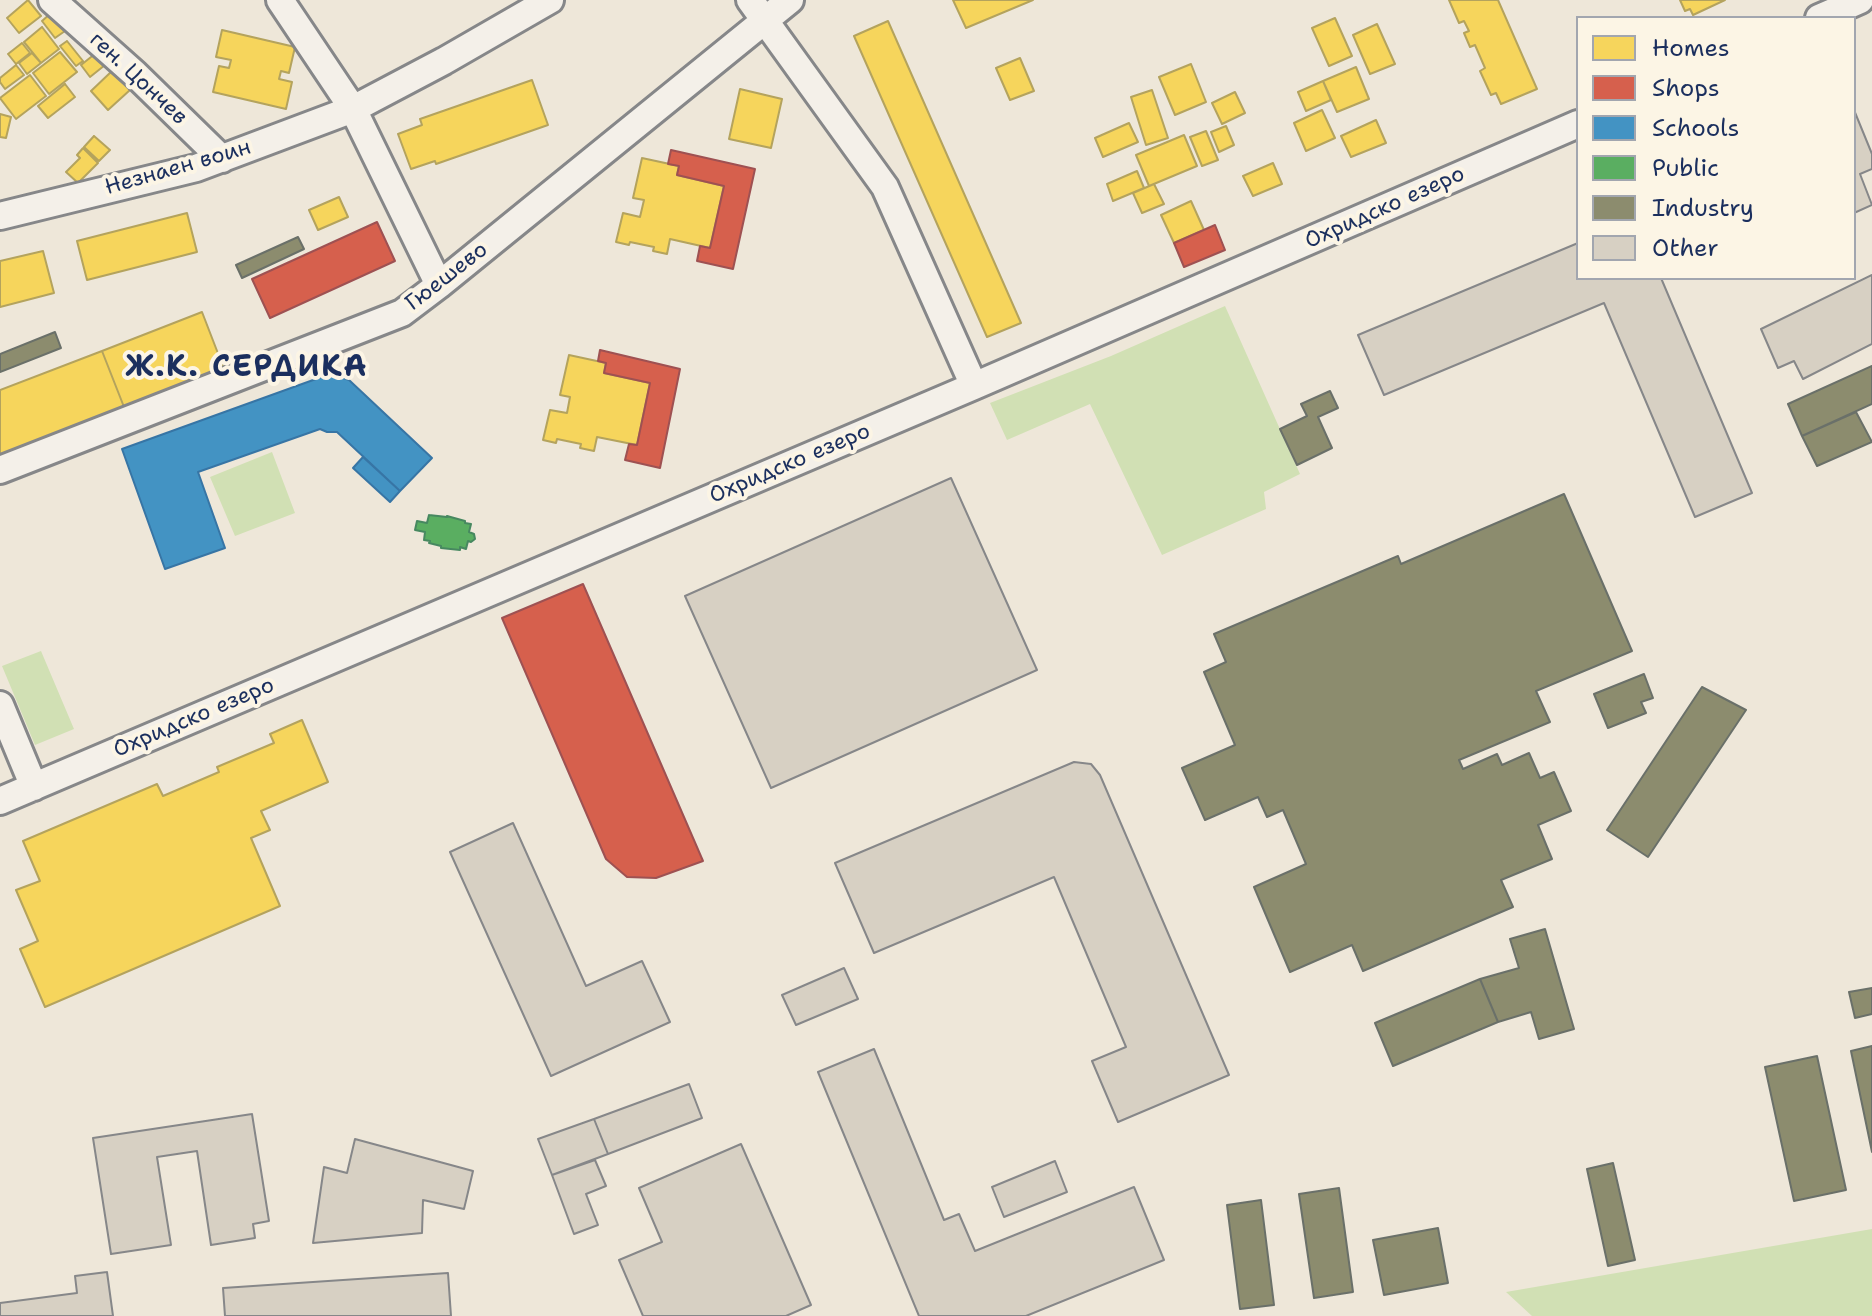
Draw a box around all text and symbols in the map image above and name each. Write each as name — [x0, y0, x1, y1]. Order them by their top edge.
legend — [1576, 16, 1856, 280]
street label: ген. Цончев — [84, 27, 192, 131]
text: Homes — [1652, 32, 1730, 64]
text: Shops — [1652, 72, 1720, 104]
text: Schools — [1652, 112, 1739, 144]
street label: Незнаен воин — [102, 135, 254, 201]
text: Public — [1652, 152, 1719, 184]
street label: Охридско езеро — [1301, 161, 1469, 255]
text: Industry — [1652, 192, 1754, 224]
text: Other — [1652, 232, 1719, 264]
street label: Гюешево — [401, 237, 493, 317]
district label: Ж.К. СЕРДИКА — [125, 350, 369, 386]
street label: Охридско езеро — [706, 418, 874, 510]
street label: Охридско езеро — [110, 672, 278, 764]

